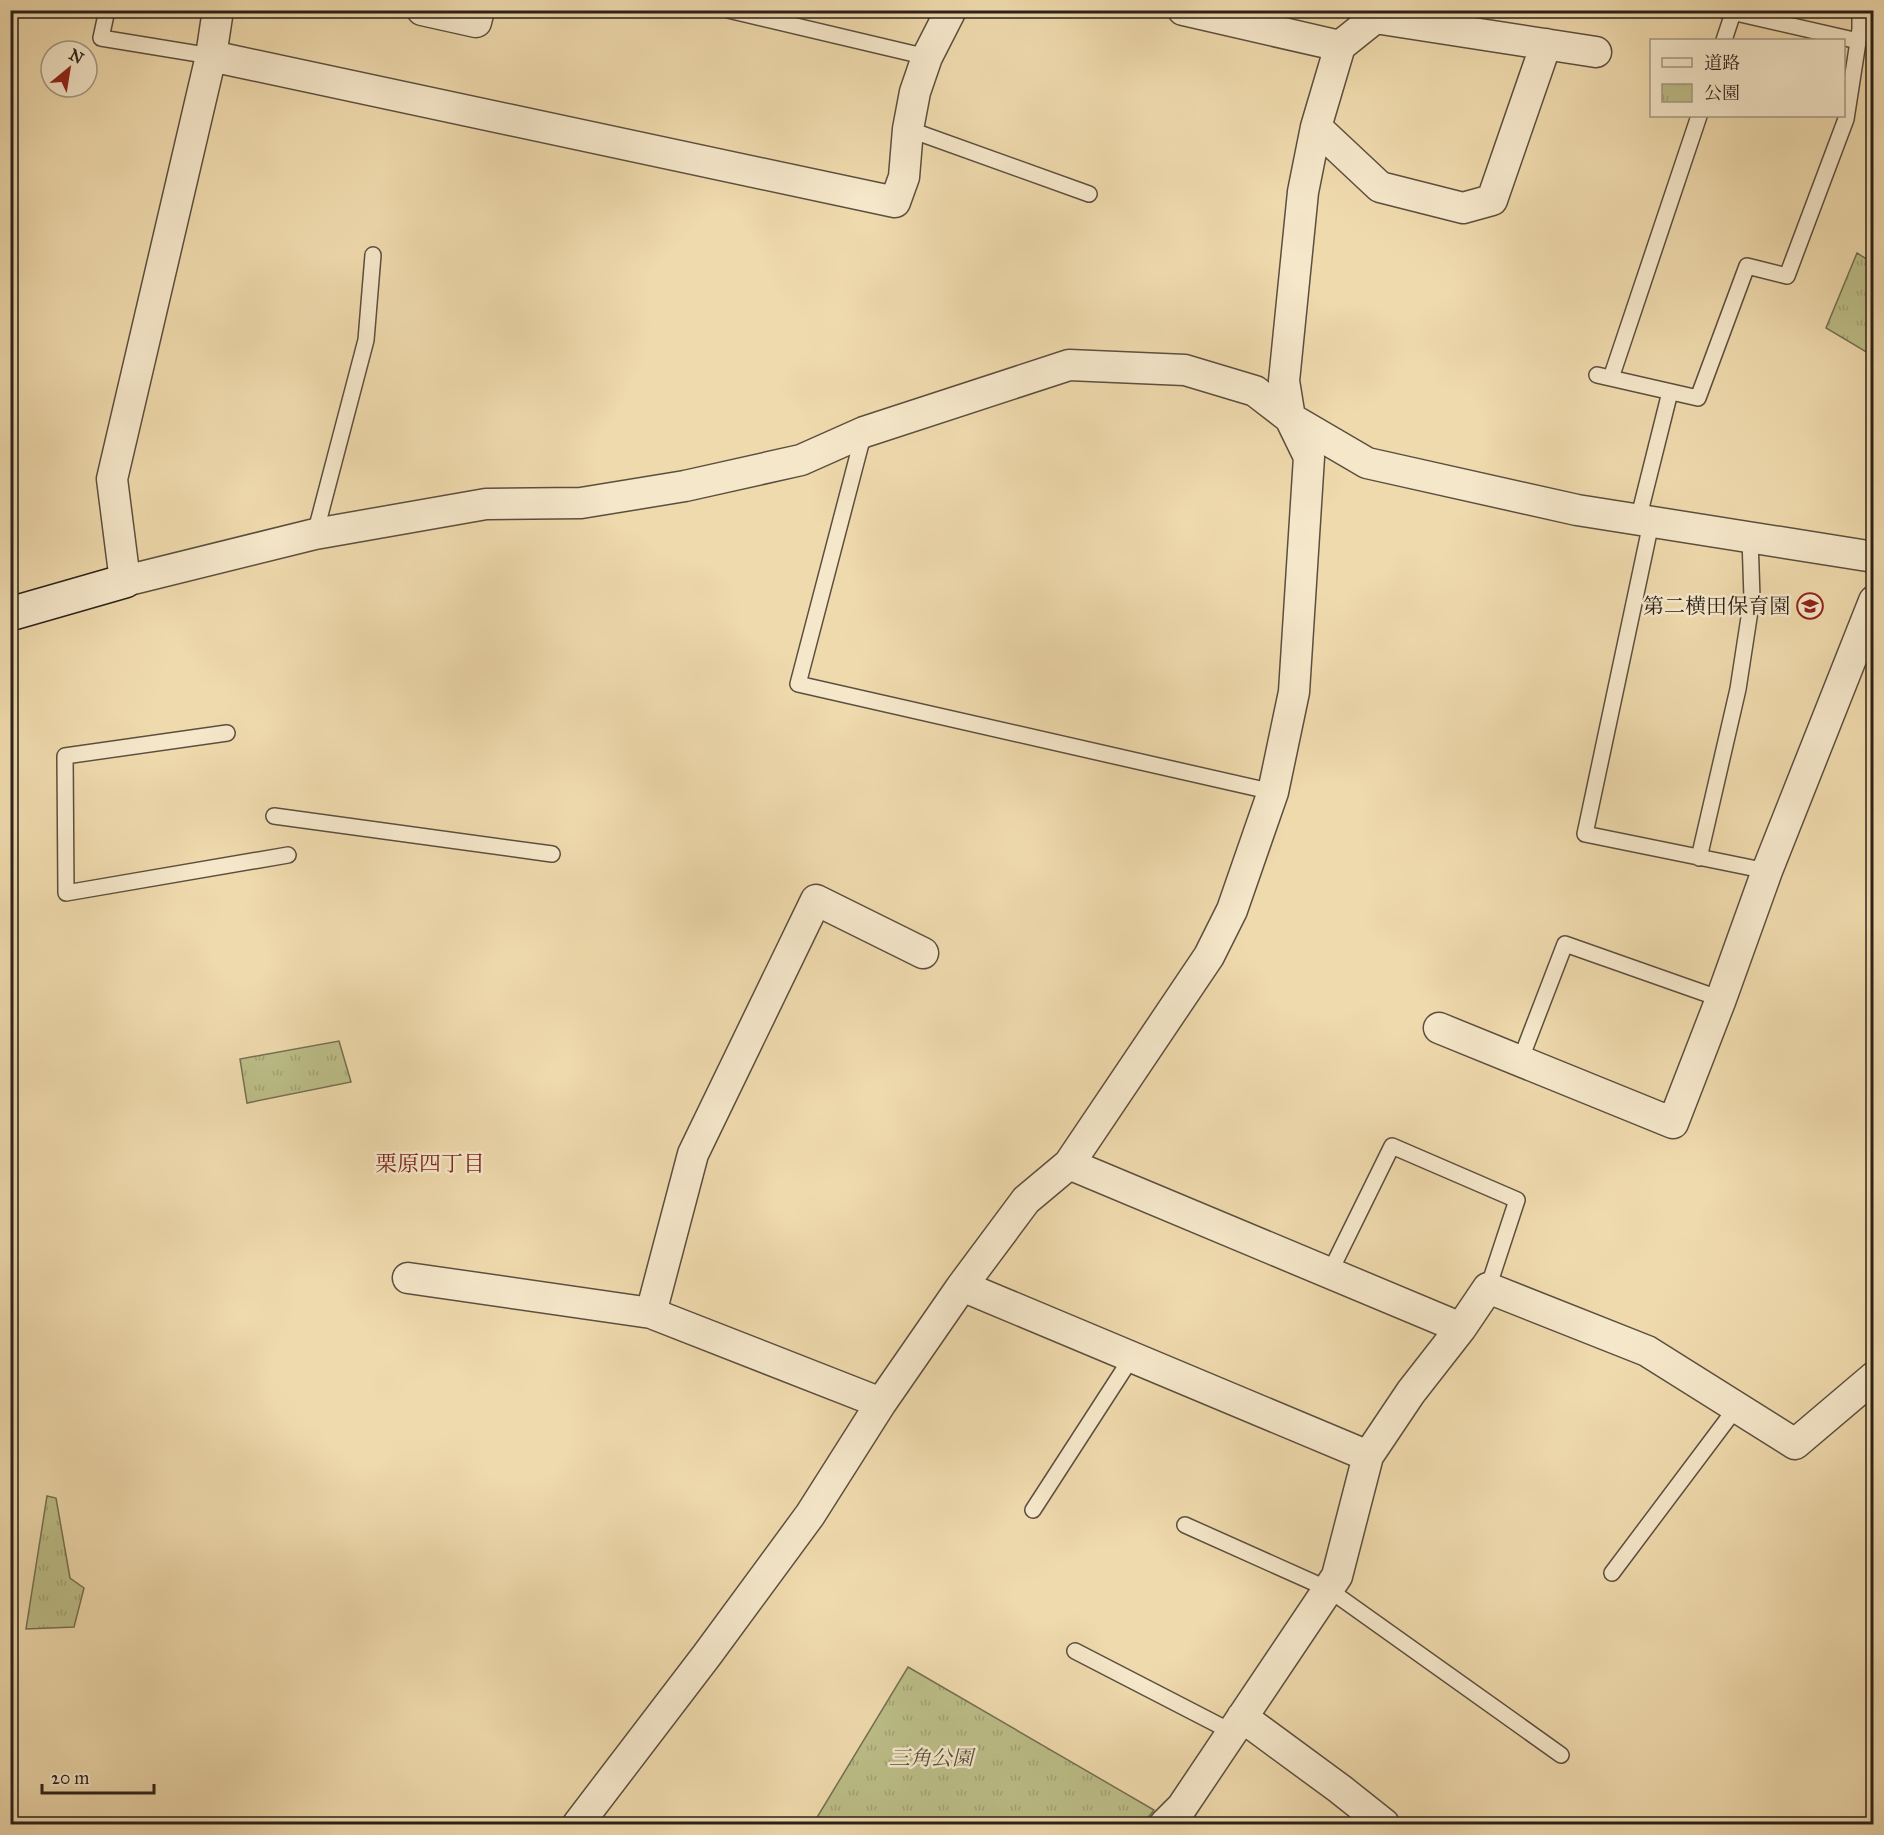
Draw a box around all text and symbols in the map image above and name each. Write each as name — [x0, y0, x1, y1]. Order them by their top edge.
north arrow — [39, 39, 99, 99]
legend — [1650, 39, 1845, 117]
text: N — [66, 45, 87, 68]
text: 道路 — [1704, 52, 1740, 74]
text: 公園 — [1704, 82, 1740, 104]
school or university icon: 第二横田保育園 — [1795, 591, 1825, 621]
place label: 第二横田保育園 — [1643, 593, 1790, 619]
district label: 栗原四丁目 — [375, 1150, 485, 1177]
park label: 三角公園 — [889, 1745, 976, 1771]
scale bar — [42, 1757, 154, 1795]
text: 20 m — [51, 1767, 89, 1789]

